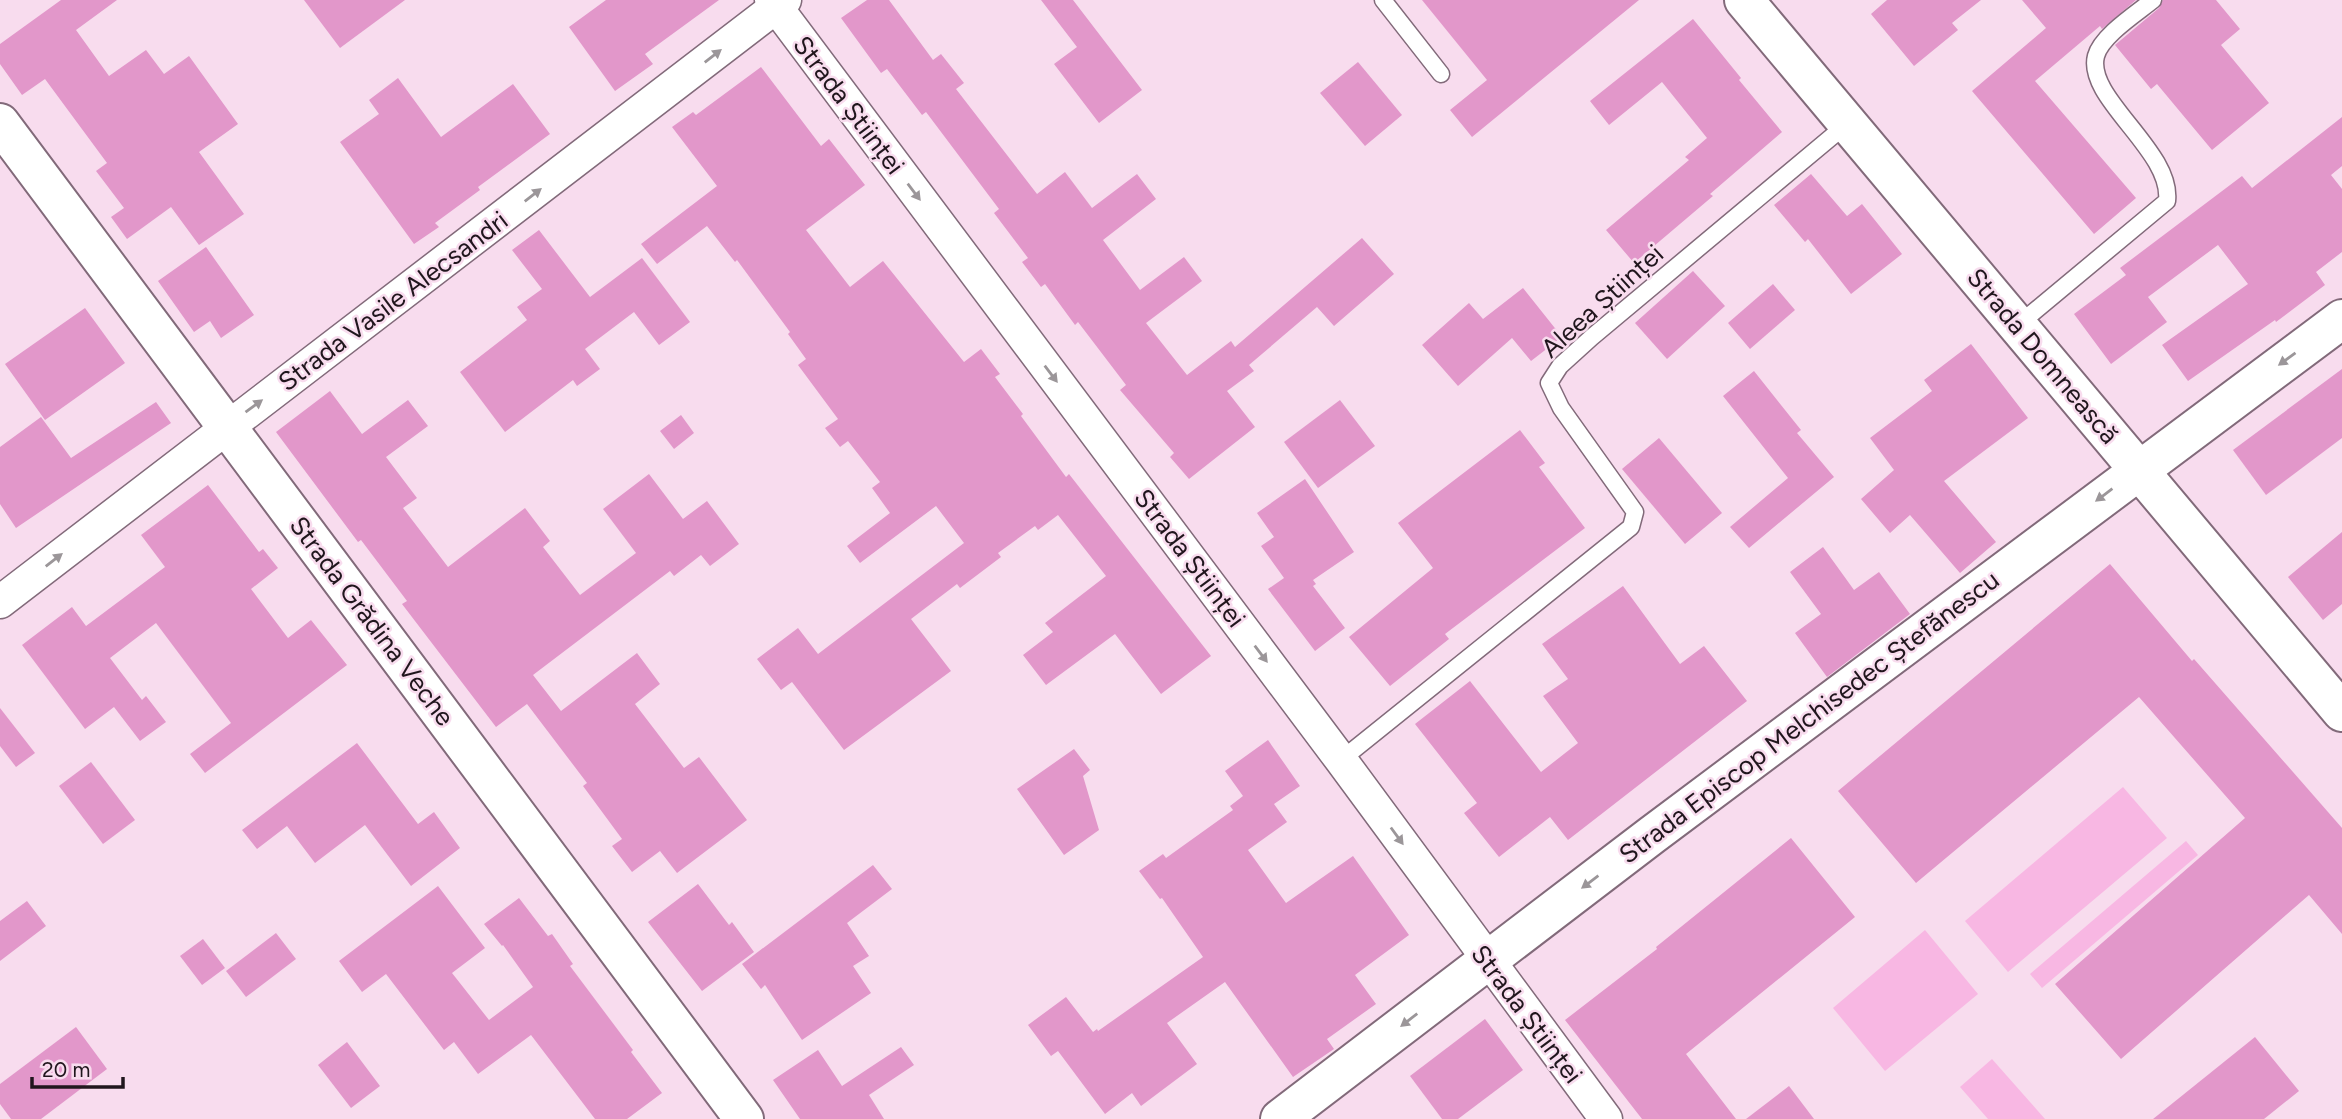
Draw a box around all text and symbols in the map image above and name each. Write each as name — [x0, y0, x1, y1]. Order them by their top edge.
street label: Strada Științei — [787, 29, 911, 181]
one-way arrow — [704, 50, 722, 64]
one-way arrow — [907, 183, 921, 201]
one-way arrow — [523, 188, 541, 203]
street label: Strada Vasile Alecsandri — [272, 204, 514, 398]
street label: Aleea Științei — [1534, 238, 1670, 364]
street label: Strada Domnească — [1960, 262, 2126, 450]
one-way arrow — [2278, 352, 2296, 366]
one-way arrow — [1044, 365, 1058, 383]
one-way arrow — [245, 400, 263, 414]
street label: Strada Științei — [1128, 482, 1252, 634]
one-way arrow — [2096, 487, 2114, 502]
street label: Strada Grădina Veche — [283, 510, 461, 732]
one-way arrow — [45, 553, 63, 567]
street label: Strada Episcop Melchisedec Ștefănescu — [1613, 564, 2005, 870]
one-way arrow — [1254, 645, 1268, 663]
one-way arrow — [1389, 827, 1404, 845]
one-way arrow — [1580, 875, 1599, 889]
street label: Strada Științei — [1465, 938, 1589, 1090]
one-way arrow — [1400, 1012, 1418, 1027]
scale bar — [32, 1046, 122, 1090]
text: 20 m — [42, 1057, 90, 1082]

